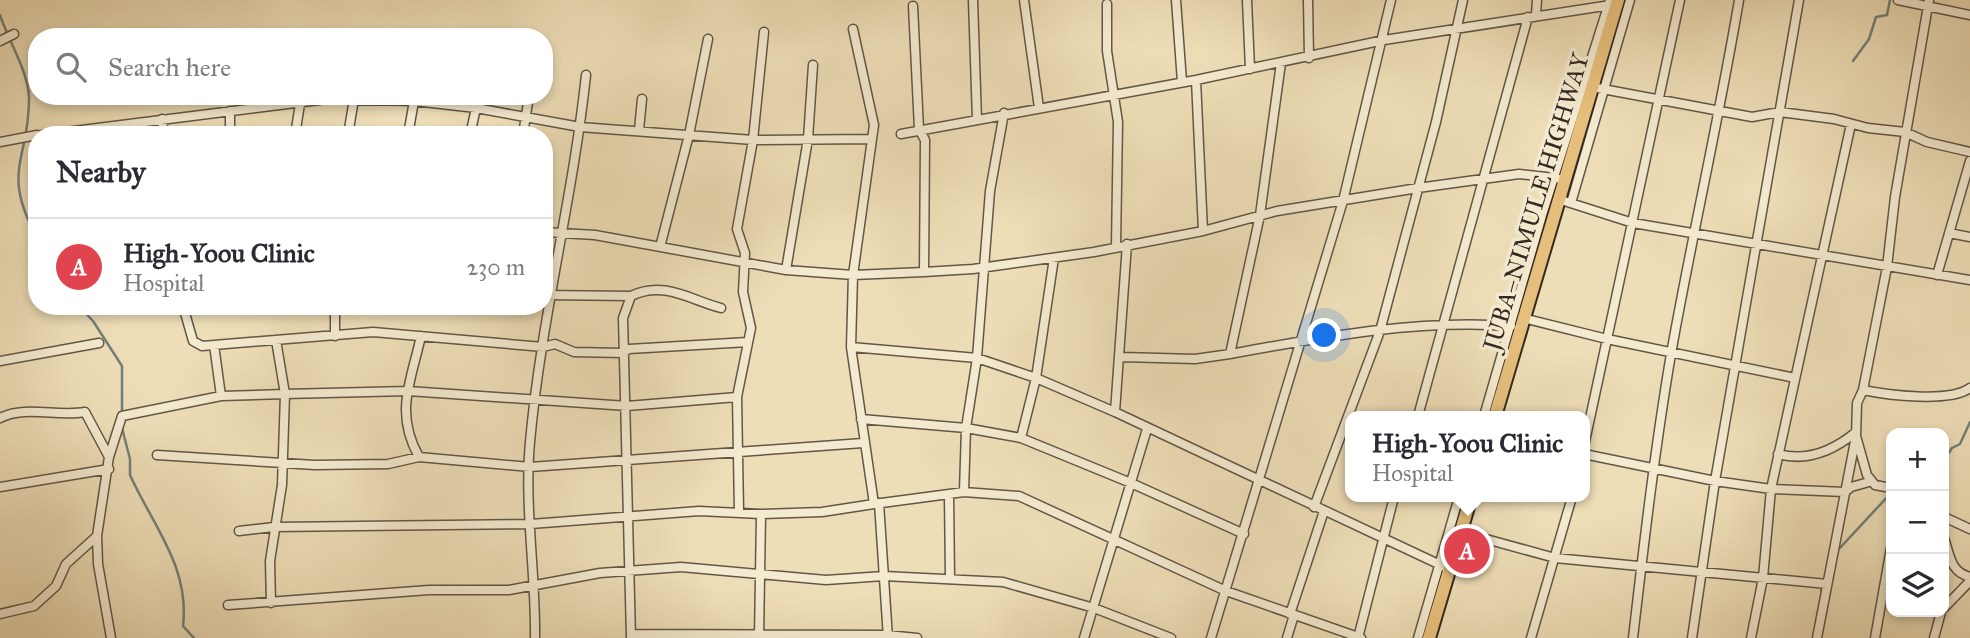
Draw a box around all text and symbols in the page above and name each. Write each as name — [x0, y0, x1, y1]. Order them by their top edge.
search box — [28, 28, 553, 105]
icon: search — [52, 48, 90, 86]
street label: JUBA–NIMULE HIGHWAY — [1476, 49, 1596, 357]
text: Search here — [108, 51, 231, 83]
text: Nearby — [56, 154, 146, 190]
text: High-Yoou Clinic — [123, 237, 315, 269]
text: A — [71, 253, 87, 281]
text: 230 m — [467, 253, 525, 281]
text: Hospital — [123, 269, 205, 297]
your location — [1307, 318, 1341, 352]
popup — [1345, 411, 1590, 502]
text: High-Yoou Clinic — [1372, 427, 1563, 459]
map controls — [1886, 428, 1949, 617]
button: + — [1886, 428, 1949, 491]
text: Hospital — [1372, 459, 1453, 487]
button: − — [1886, 491, 1949, 554]
pin: A — [1444, 525, 1490, 577]
button: layers — [1886, 554, 1949, 617]

